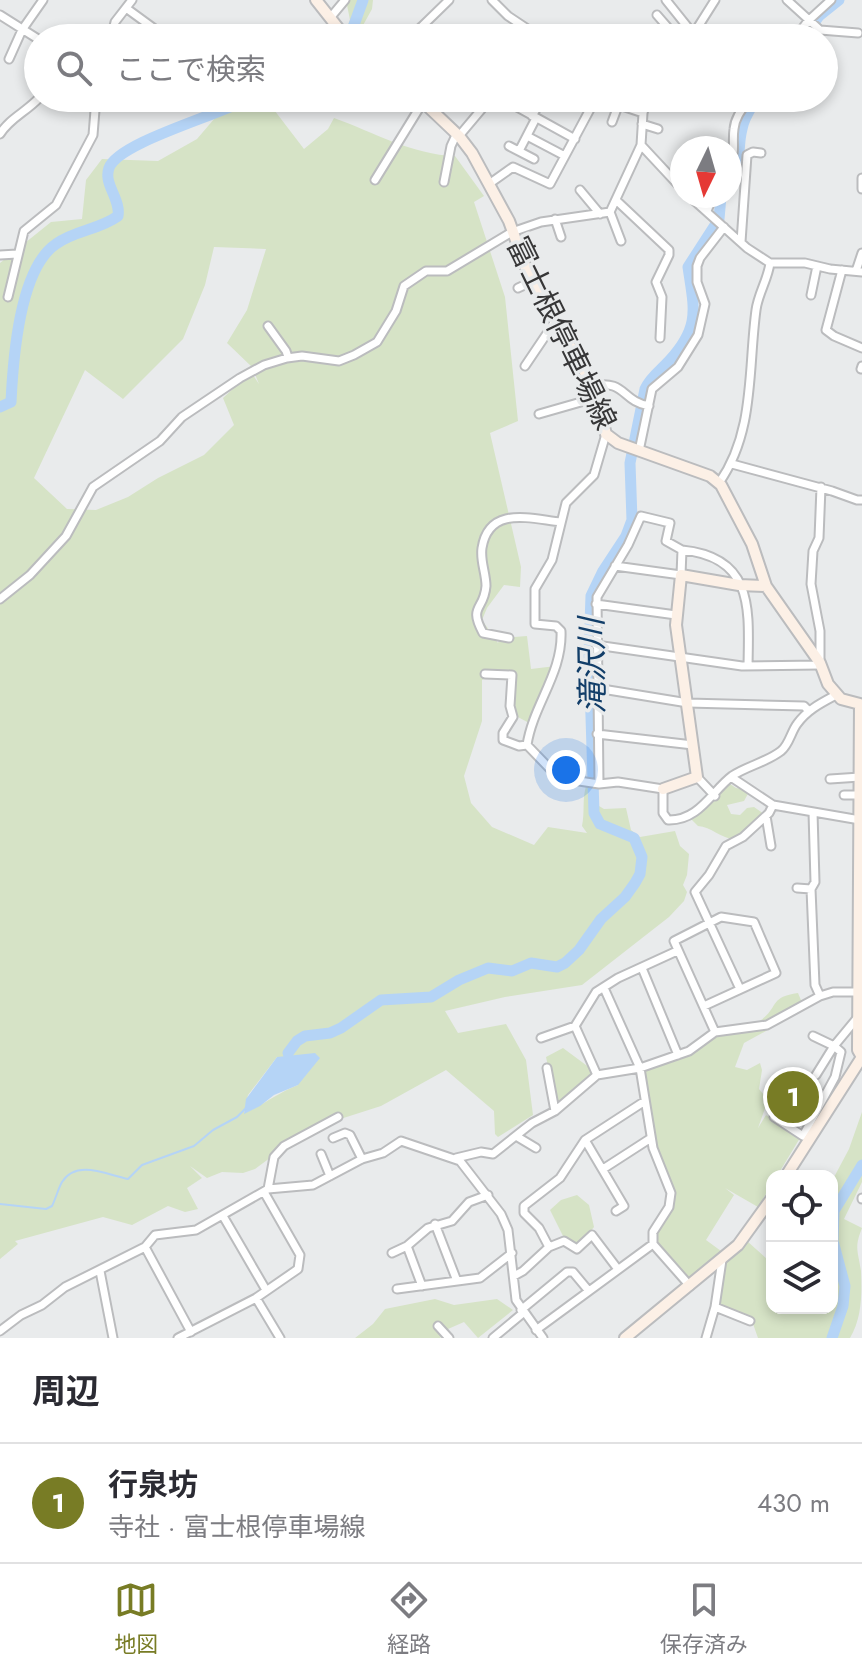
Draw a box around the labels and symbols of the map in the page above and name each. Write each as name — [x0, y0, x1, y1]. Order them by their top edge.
north arrow — [670, 136, 742, 208]
street label: 富士根停車場線 — [497, 229, 627, 437]
water label: 滝沢川 — [568, 615, 616, 714]
your location — [546, 750, 586, 790]
pin: 1 — [767, 1067, 819, 1127]

